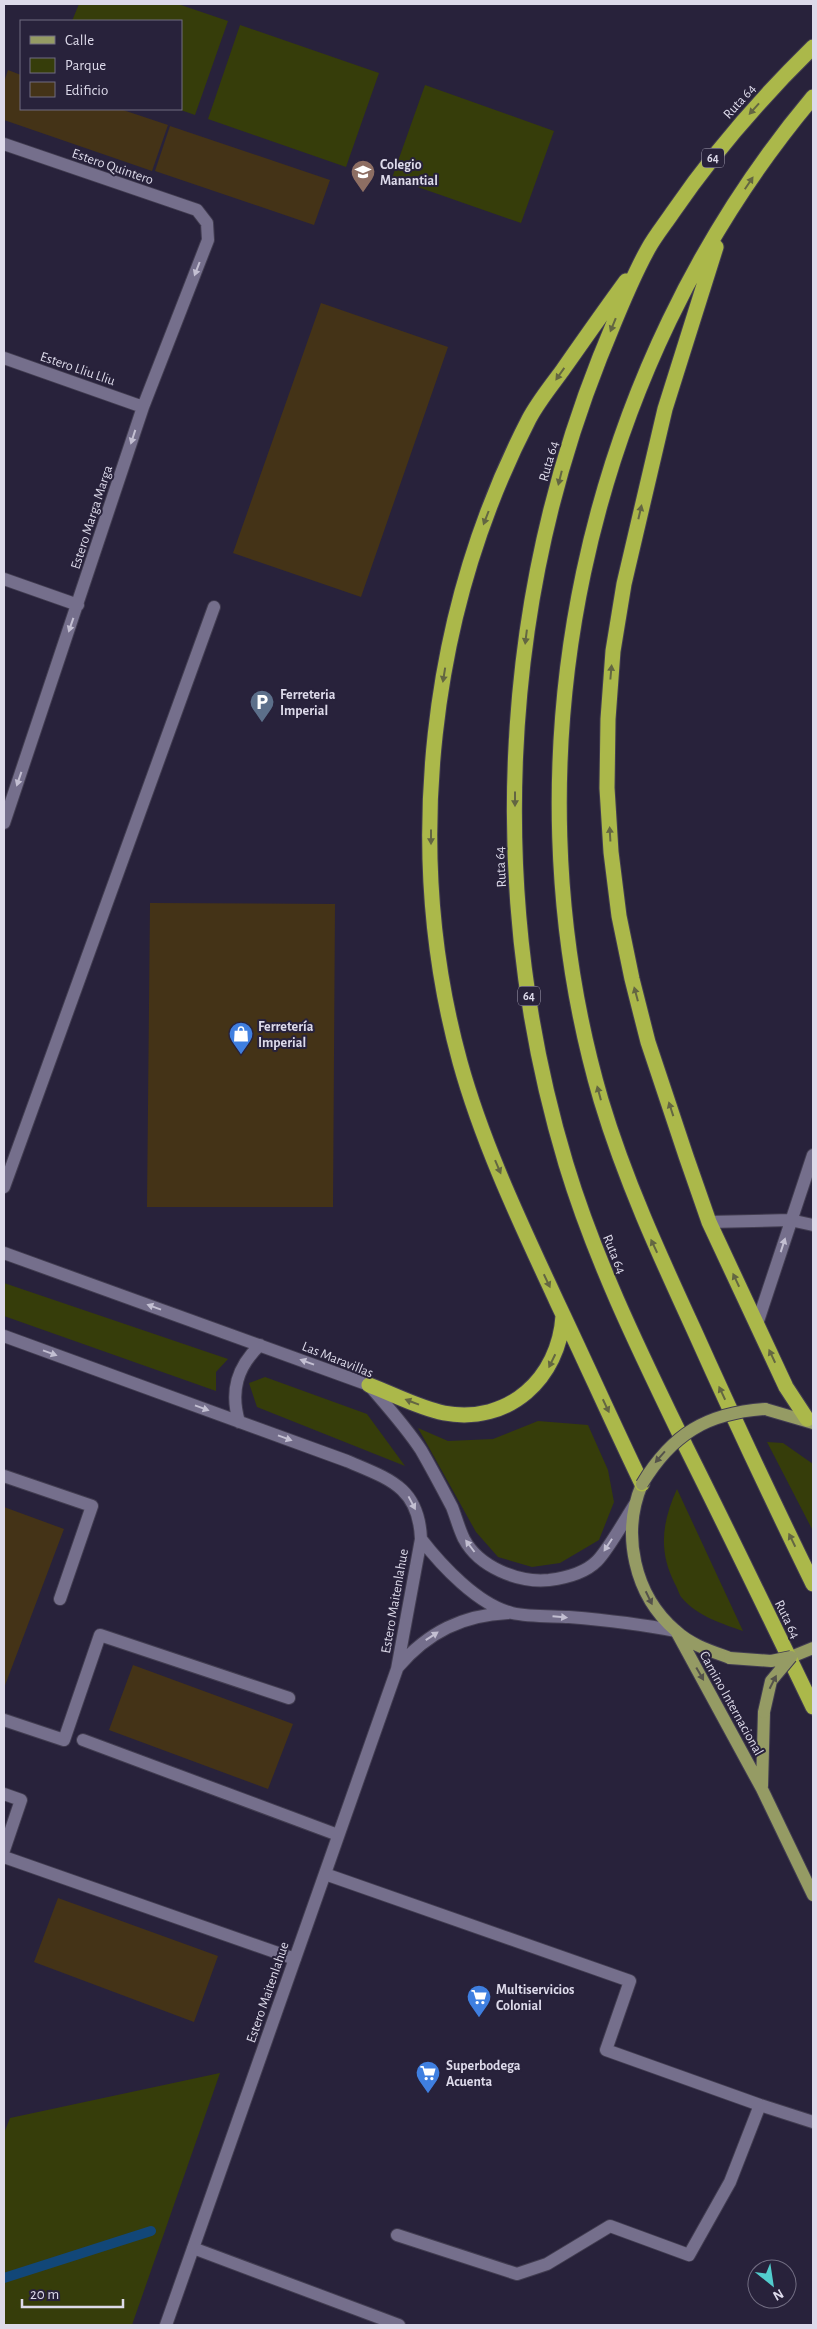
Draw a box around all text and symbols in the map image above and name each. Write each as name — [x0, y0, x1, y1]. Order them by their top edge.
legend — [20, 20, 182, 110]
text: Calle — [65, 33, 94, 48]
text: Parque — [65, 58, 106, 73]
street label: Ruta 64 — [721, 81, 759, 122]
text: Edificio — [65, 83, 108, 98]
one-way arrow — [748, 102, 760, 114]
street label: Estero Quintero — [70, 146, 155, 187]
road number: 64 — [702, 148, 724, 168]
place label: Colegio Manantial — [380, 158, 438, 188]
school or university icon: Colegio Manantial — [350, 159, 376, 193]
one-way arrow — [744, 176, 754, 190]
one-way arrow — [192, 262, 200, 276]
one-way arrow — [609, 318, 617, 333]
street label: Estero Lliu Lliu — [38, 350, 117, 388]
one-way arrow — [555, 368, 565, 381]
one-way arrow — [129, 430, 136, 445]
street label: Ruta 64 — [537, 439, 561, 483]
street label: Estero Marga Marga — [69, 463, 116, 571]
one-way arrow — [555, 471, 563, 486]
one-way arrow — [636, 505, 644, 520]
one-way arrow — [482, 511, 489, 526]
one-way arrow — [67, 618, 75, 633]
one-way arrow — [522, 629, 530, 645]
one-way arrow — [608, 664, 616, 680]
one-way arrow — [440, 668, 448, 684]
place label: Ferreteria Imperial — [280, 688, 336, 718]
parking icon: Ferreteria Imperial — [249, 689, 275, 723]
one-way arrow — [15, 772, 23, 787]
one-way arrow — [511, 791, 519, 807]
one-way arrow — [605, 826, 613, 842]
one-way arrow — [427, 829, 435, 845]
street label: Ruta 64 — [493, 846, 509, 888]
road number: 64 — [518, 986, 540, 1006]
one-way arrow — [632, 987, 640, 1002]
place label: Ferretería Imperial — [258, 1020, 314, 1050]
shop icon: Ferretería Imperial — [228, 1021, 254, 1055]
one-way arrow — [595, 1085, 603, 1100]
one-way arrow — [666, 1102, 674, 1117]
one-way arrow — [494, 1160, 502, 1174]
street label: Ruta 64 — [600, 1233, 628, 1276]
one-way arrow — [779, 1237, 787, 1252]
one-way arrow — [650, 1239, 658, 1253]
one-way arrow — [732, 1273, 740, 1287]
one-way arrow — [544, 1274, 552, 1288]
one-way arrow — [146, 1303, 161, 1311]
street label: Las Maravillas — [300, 1339, 375, 1381]
one-way arrow — [767, 1349, 775, 1363]
one-way arrow — [42, 1350, 57, 1357]
one-way arrow — [548, 1354, 556, 1368]
one-way arrow — [299, 1358, 314, 1365]
one-way arrow — [718, 1386, 726, 1400]
one-way arrow — [405, 1397, 419, 1405]
one-way arrow — [602, 1399, 610, 1413]
one-way arrow — [195, 1405, 210, 1412]
one-way arrow — [278, 1434, 293, 1442]
one-way arrow — [655, 1450, 666, 1463]
one-way arrow — [408, 1496, 416, 1511]
one-way arrow — [788, 1533, 796, 1547]
one-way arrow — [603, 1538, 613, 1551]
one-way arrow — [464, 1540, 475, 1553]
street label: Estero Maitenlahue — [379, 1548, 411, 1655]
one-way arrow — [645, 1591, 653, 1605]
street label: Ruta 64 — [772, 1598, 803, 1641]
one-way arrow — [552, 1613, 568, 1621]
one-way arrow — [425, 1631, 439, 1641]
street label: Camino Internacional — [697, 1649, 766, 1758]
one-way arrow — [695, 1667, 704, 1680]
one-way arrow — [769, 1675, 777, 1689]
street label: Estero Maitenlahue — [244, 1940, 292, 2045]
place label: Multiservicios Colonial — [496, 1983, 574, 2013]
supermarket icon: Multiservicios Colonial — [466, 1984, 492, 2018]
place label: Superbodega Acuenta — [446, 2059, 521, 2089]
supermarket icon: Superbodega Acuenta — [415, 2060, 441, 2094]
north arrow — [747, 2259, 797, 2309]
scale bar — [22, 2276, 124, 2308]
text: N — [770, 2286, 786, 2303]
text: 20 m — [30, 2287, 59, 2302]

